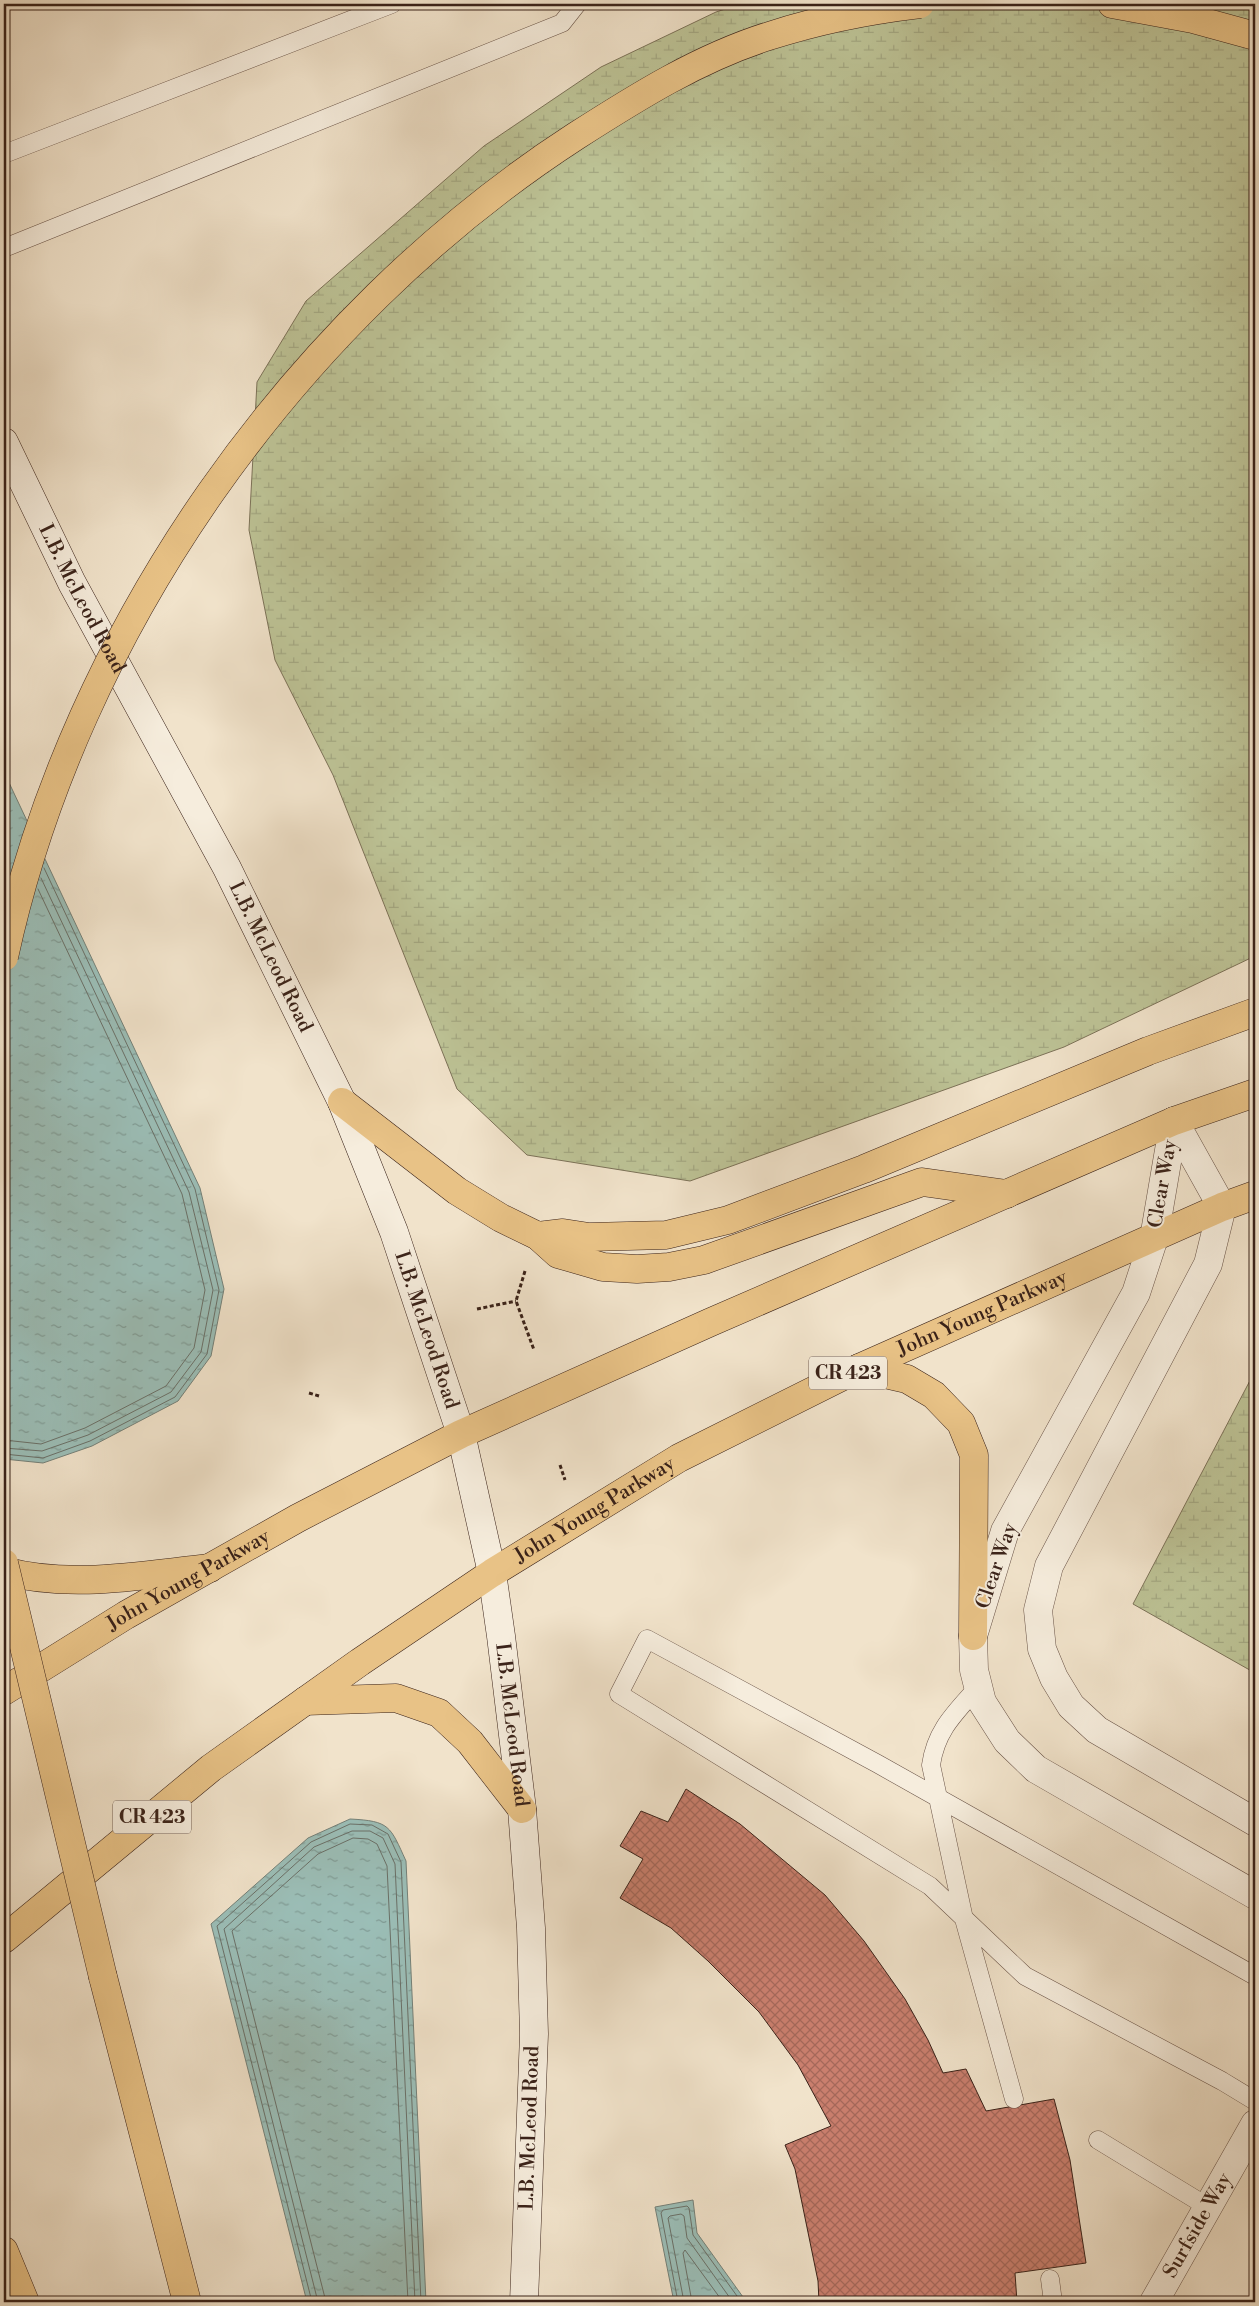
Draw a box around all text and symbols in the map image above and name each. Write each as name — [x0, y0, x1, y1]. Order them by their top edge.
street label: L.B. McLeod Road — [33, 520, 131, 678]
street label: L.B. McLeod Road — [223, 877, 319, 1037]
street label: Clear Way — [1143, 1138, 1183, 1230]
street label: L.B. McLeod Road — [389, 1248, 465, 1413]
street label: John Young Parkway — [892, 1265, 1071, 1362]
road number: CR 423 — [809, 1356, 887, 1390]
street label: John Young Parkway — [509, 1451, 680, 1569]
street label: Clear Way — [971, 1520, 1023, 1612]
street label: John Young Parkway — [101, 1524, 274, 1637]
street label: L.B. McLeod Road — [489, 1641, 534, 1809]
road number: CR 423 — [113, 1800, 191, 1834]
street label: L.B. McLeod Road — [515, 2045, 545, 2211]
street label: Surfside Way — [1158, 2168, 1237, 2283]

